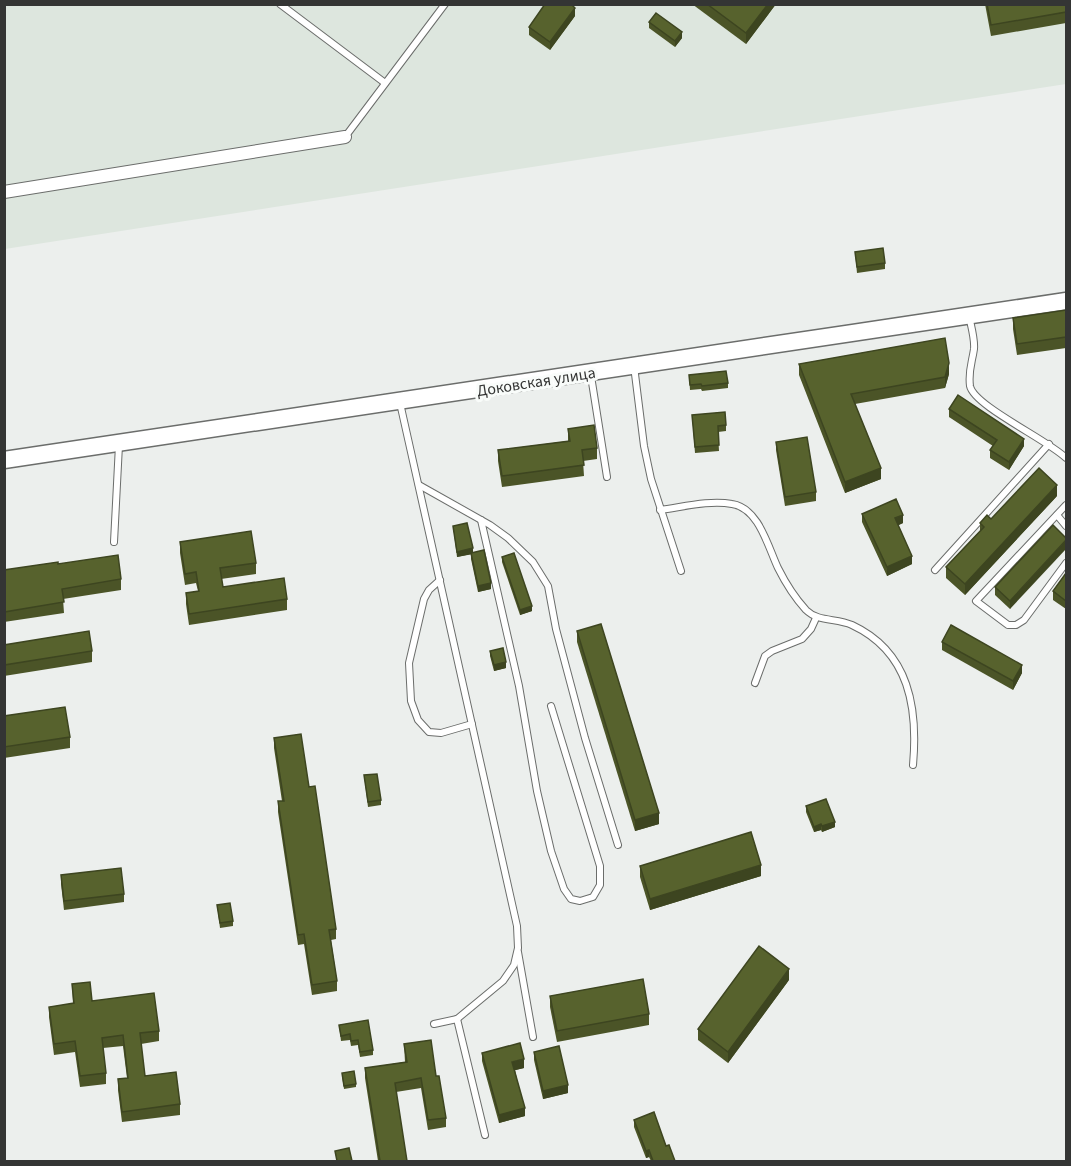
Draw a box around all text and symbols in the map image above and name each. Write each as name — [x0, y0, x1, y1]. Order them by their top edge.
street label: Доковская улица — [475, 362, 597, 402]

